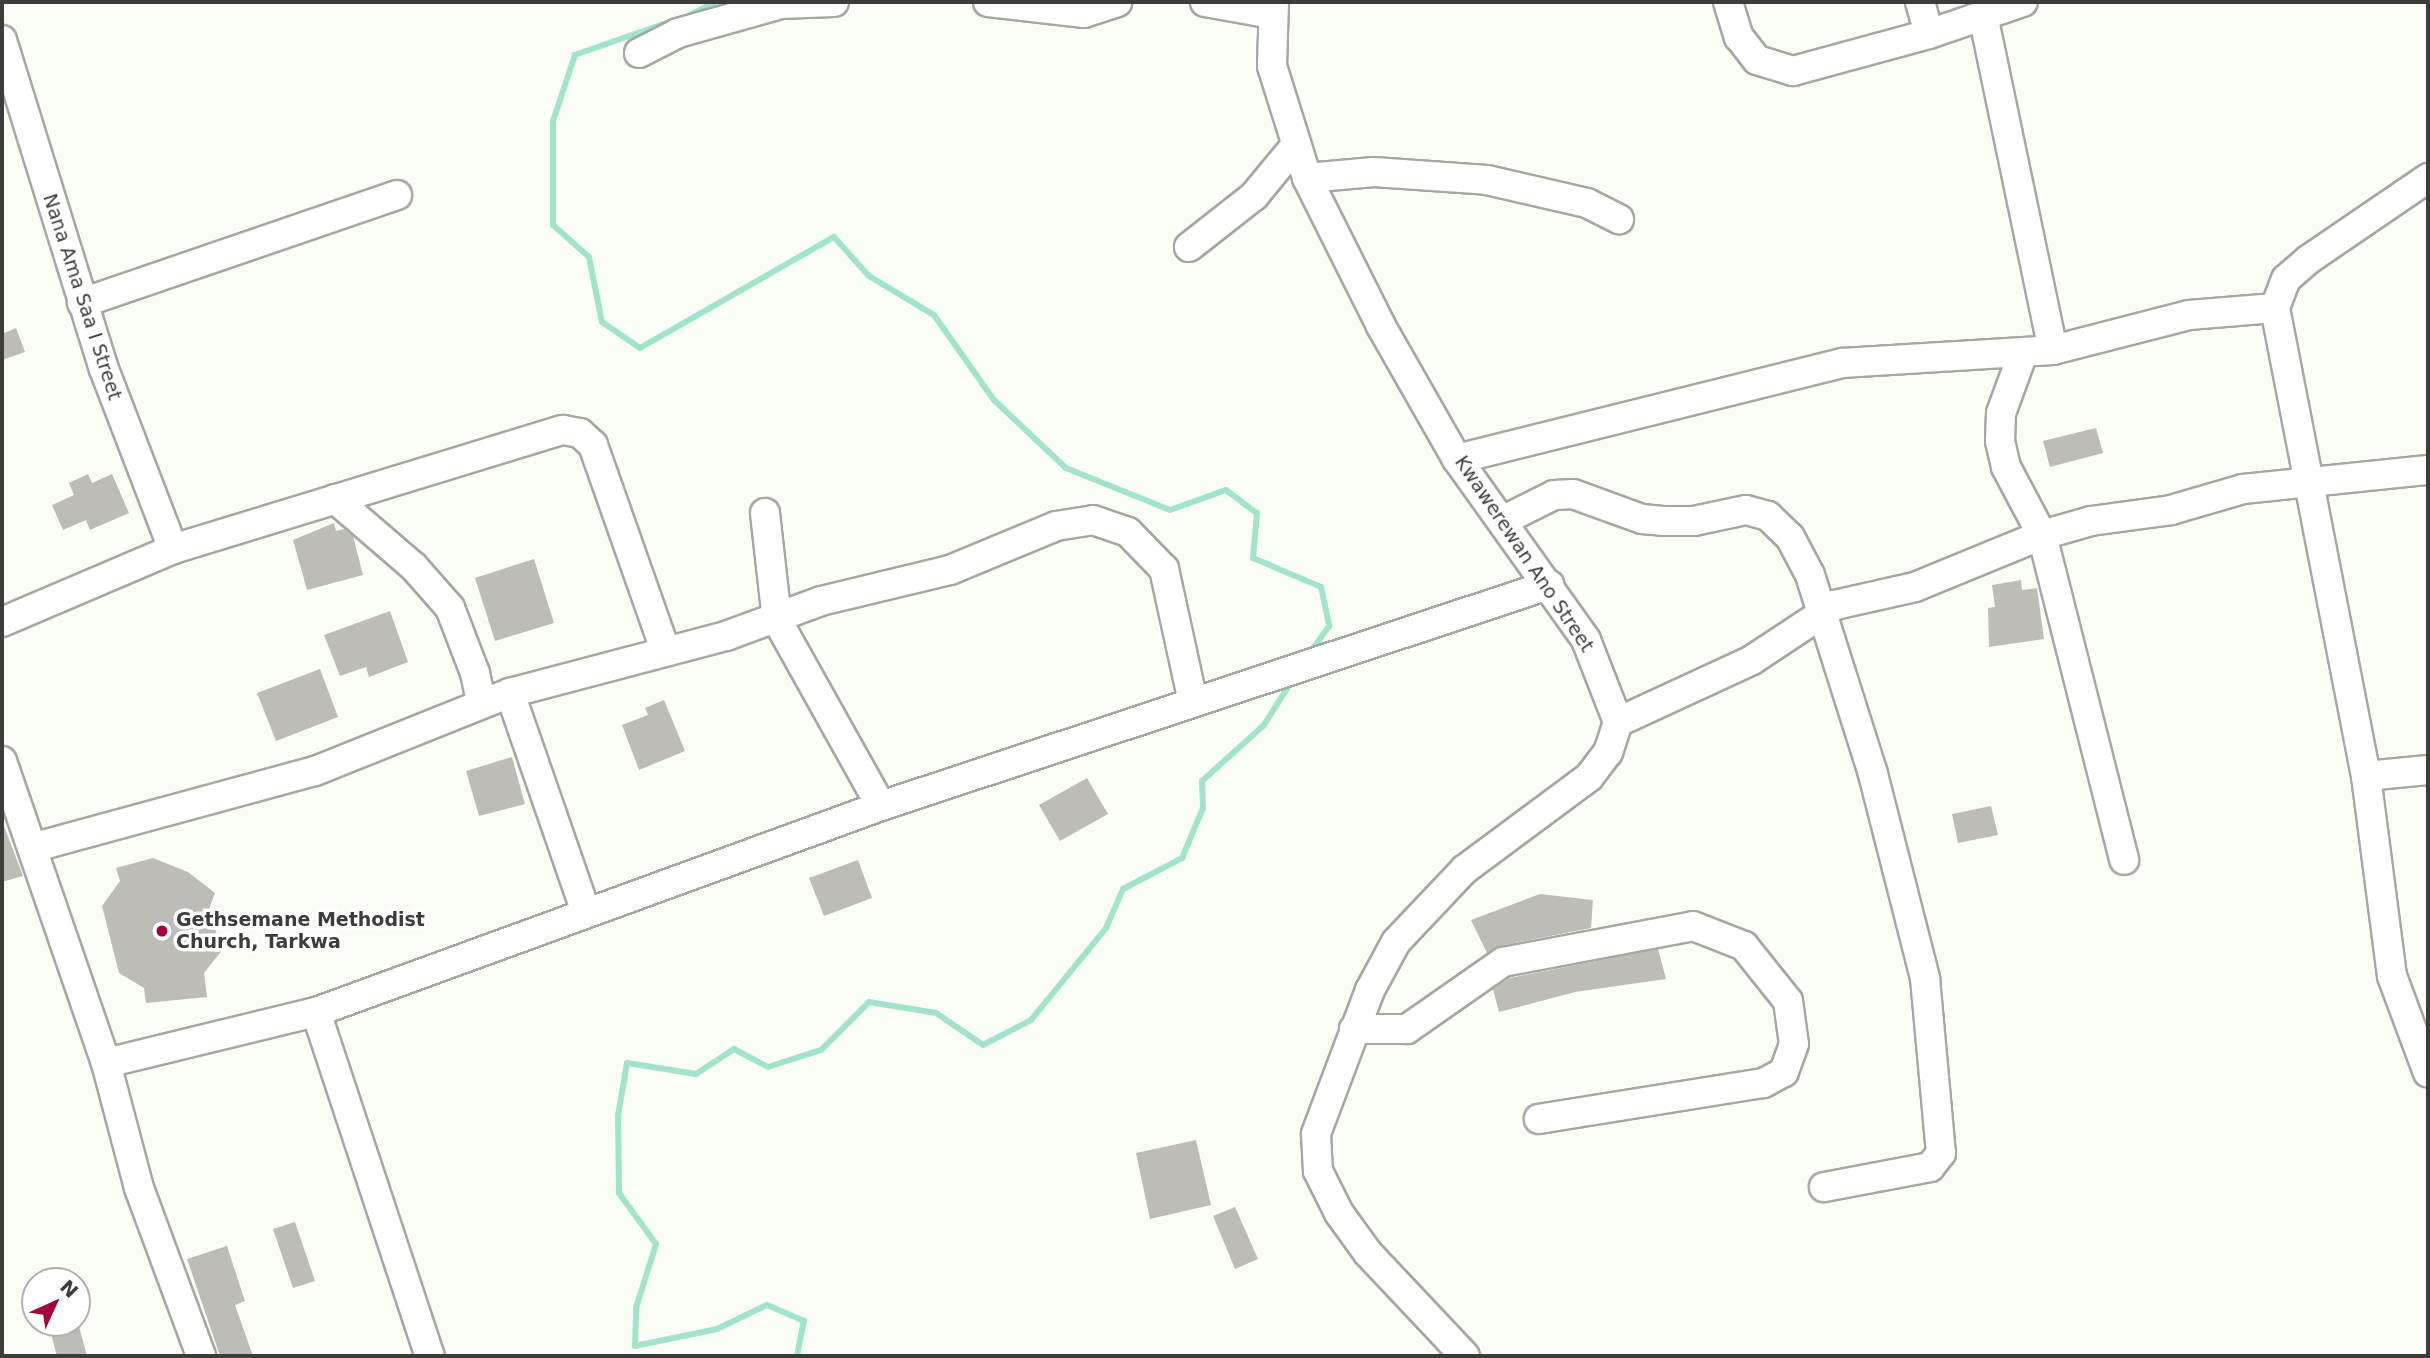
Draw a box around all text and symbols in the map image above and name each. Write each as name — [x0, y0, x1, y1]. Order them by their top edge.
street label: Nana Ama Saa I Street — [38, 191, 126, 403]
street label: Kwawerewan Ano Street — [1450, 452, 1598, 656]
place label: Gethsemane Methodist Church, Tarkwa — [176, 909, 425, 953]
marker: Gethsemane Methodist Church, Tarkwa — [154, 923, 170, 939]
north arrow — [21, 1267, 91, 1337]
text: N — [56, 1275, 83, 1302]

